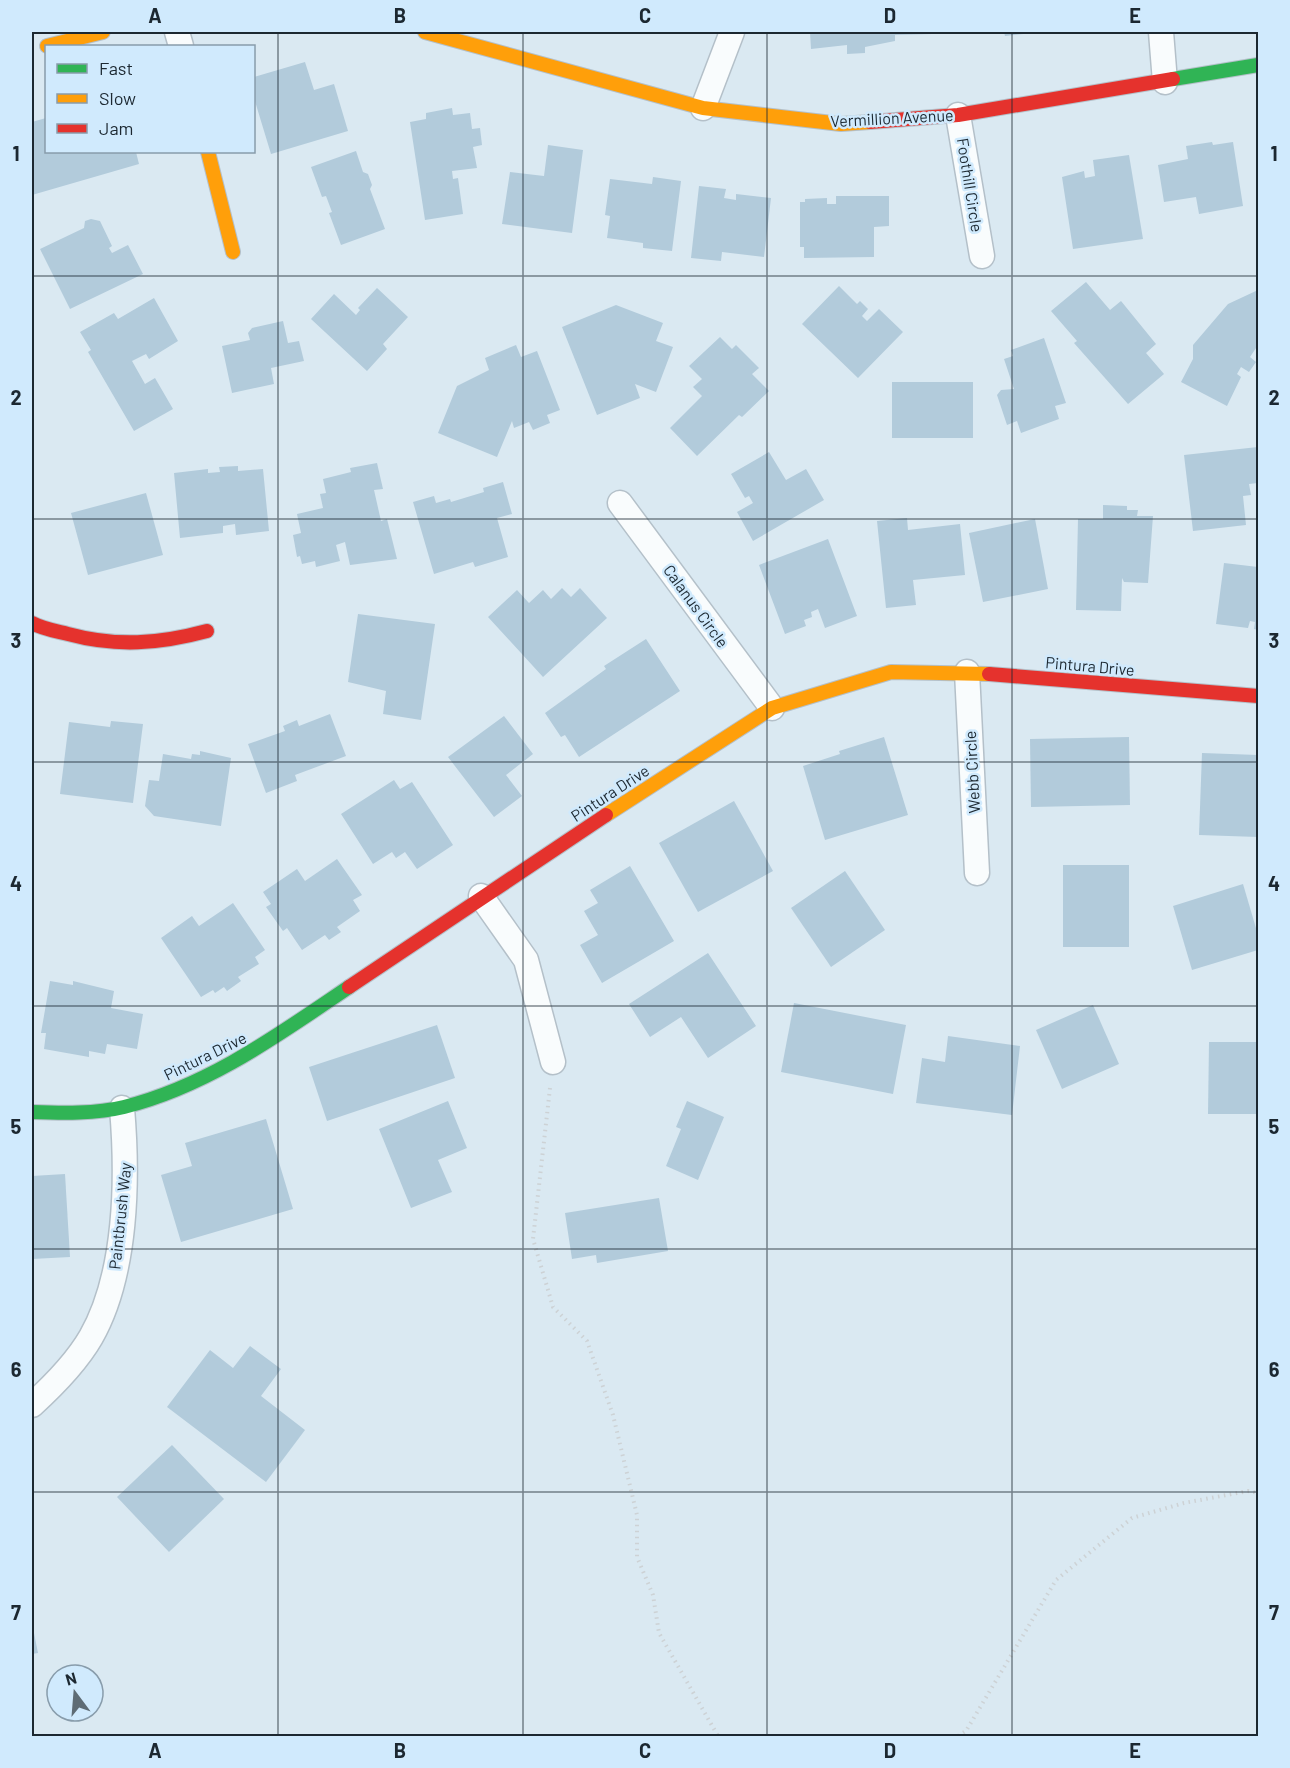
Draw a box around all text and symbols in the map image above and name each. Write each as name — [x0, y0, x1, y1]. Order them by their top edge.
text: A — [148, 3, 162, 27]
text: B — [394, 3, 406, 27]
text: C — [639, 3, 651, 27]
text: D — [884, 3, 896, 27]
text: E — [1129, 3, 1141, 27]
legend — [45, 45, 255, 153]
text: Fast — [99, 57, 133, 79]
text: Slow — [99, 87, 136, 109]
street label: Vermillion Avenue — [830, 105, 954, 130]
text: Jam — [99, 117, 133, 139]
street label: Foothill Circle — [954, 137, 987, 233]
text: 1 — [12, 141, 20, 165]
text: 1 — [1270, 141, 1278, 165]
text: 2 — [10, 385, 22, 409]
text: 2 — [1268, 385, 1280, 409]
street label: Calanus Circle — [660, 561, 733, 651]
text: 3 — [11, 628, 21, 652]
text: 3 — [1269, 628, 1279, 652]
street label: Pintura Drive — [1045, 652, 1135, 679]
street label: Webb Circle — [960, 730, 983, 814]
street label: Pintura Drive — [567, 760, 652, 825]
text: 4 — [10, 871, 22, 895]
text: 4 — [1268, 871, 1280, 895]
street label: Pintura Drive — [160, 1027, 249, 1084]
text: 5 — [11, 1114, 22, 1138]
text: 5 — [1269, 1114, 1280, 1138]
street label: Paintbrush Way — [104, 1161, 135, 1270]
text: 6 — [11, 1357, 22, 1381]
text: 6 — [1269, 1357, 1280, 1381]
text: 7 — [11, 1600, 21, 1624]
text: 7 — [1269, 1600, 1279, 1624]
north arrow — [45, 1663, 105, 1723]
text: N — [63, 1668, 78, 1689]
text: A — [148, 1738, 162, 1762]
text: B — [394, 1738, 406, 1762]
text: C — [639, 1738, 651, 1762]
text: D — [884, 1738, 896, 1762]
text: E — [1129, 1738, 1141, 1762]

